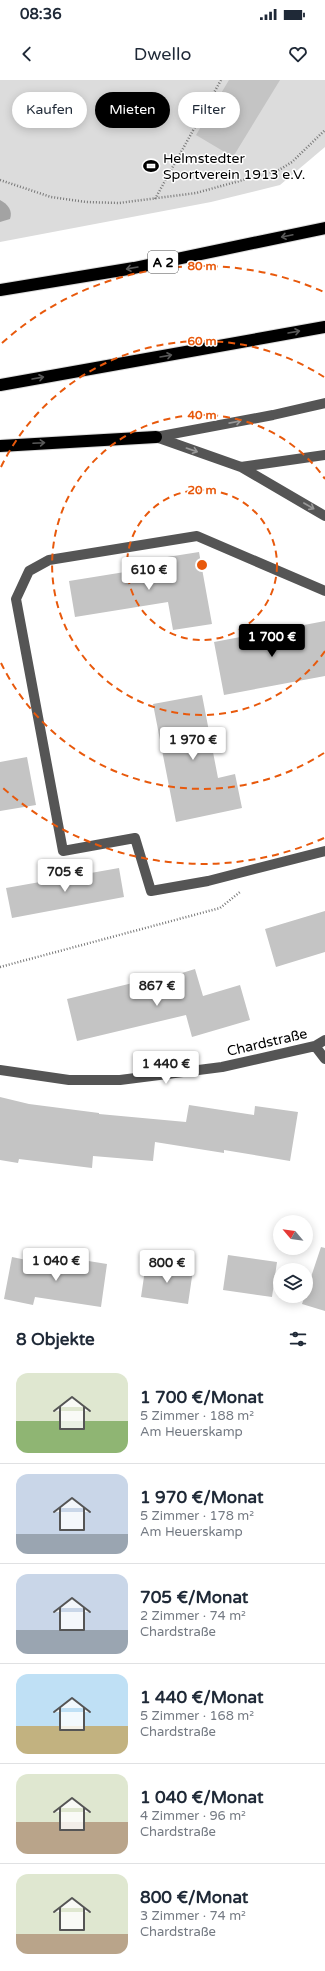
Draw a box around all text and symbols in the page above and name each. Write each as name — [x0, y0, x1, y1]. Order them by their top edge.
text: 08:36 — [20, 5, 62, 23]
icon: back — [16, 43, 38, 65]
text: Dwello — [134, 43, 191, 65]
icon: heart — [287, 43, 309, 65]
chip: Kaufen — [12, 92, 87, 128]
chip: Mieten — [95, 92, 170, 128]
chip: Filter — [178, 92, 240, 128]
place label: Helmstedter Sportverein 1913 e.V. — [163, 150, 305, 183]
sports icon: Helmstedter Sportverein 1913 e.V. — [142, 157, 160, 175]
one-way arrow — [281, 233, 294, 241]
road number: A 2 — [148, 251, 178, 273]
text: 80 m — [187, 259, 217, 273]
one-way arrow — [126, 264, 139, 272]
one-way arrow — [287, 328, 300, 336]
text: 60 m — [187, 334, 217, 348]
one-way arrow — [160, 352, 173, 360]
one-way arrow — [32, 374, 45, 382]
text: 40 m — [187, 408, 217, 422]
one-way arrow — [228, 418, 241, 426]
one-way arrow — [32, 440, 45, 447]
one-way arrow — [186, 447, 199, 454]
text: 20 m — [187, 483, 217, 497]
one-way arrow — [303, 503, 315, 511]
pin: 610 € — [121, 557, 177, 591]
centre of rings — [195, 558, 209, 572]
text: 610 € — [131, 562, 167, 578]
pin: 1 700 € — [235, 624, 309, 658]
text: 1 700 € — [248, 629, 296, 645]
pin: 1 970 € — [156, 727, 230, 761]
text: 1 970 € — [169, 732, 217, 748]
pin: 705 € — [37, 859, 93, 893]
text: 705 € — [47, 864, 83, 880]
pin: 867 € — [129, 973, 185, 1007]
text: 867 € — [139, 978, 175, 994]
street label: Chardstraße — [225, 1025, 309, 1060]
pin: 1 440 € — [129, 1051, 203, 1085]
text: 1 440 € — [142, 1056, 190, 1072]
north arrow — [273, 1215, 313, 1255]
map controls — [273, 1215, 313, 1303]
pin: 1 040 € — [19, 1248, 93, 1282]
pin: 800 € — [139, 1250, 195, 1284]
text: 1 040 € — [32, 1253, 80, 1269]
text: 800 € — [149, 1255, 185, 1271]
button: layers — [273, 1263, 313, 1303]
icon: filters — [287, 1328, 309, 1350]
text: 8 Objekte — [16, 1329, 95, 1350]
text: 1 700 €/Monat — [140, 1387, 263, 1408]
icon: home — [48, 1389, 96, 1437]
text: 5 Zimmer · 188 m² — [140, 1408, 254, 1424]
text: Am Heuerskamp — [140, 1424, 243, 1440]
text: 1 970 €/Monat — [140, 1487, 263, 1508]
icon: home — [48, 1490, 96, 1538]
text: 5 Zimmer · 178 m² — [140, 1508, 254, 1524]
text: Am Heuerskamp — [140, 1524, 243, 1540]
text: 705 €/Monat — [140, 1587, 248, 1608]
icon: home — [48, 1590, 96, 1638]
text: 2 Zimmer · 74 m² — [140, 1608, 246, 1624]
text: Chardstraße — [140, 1624, 216, 1640]
text: 1 440 €/Monat — [140, 1687, 263, 1708]
icon: home — [48, 1690, 96, 1738]
text: 5 Zimmer · 168 m² — [140, 1708, 254, 1724]
text: Chardstraße — [140, 1724, 216, 1740]
text: 1 040 €/Monat — [140, 1787, 263, 1808]
icon: home — [48, 1790, 96, 1838]
text: 4 Zimmer · 96 m² — [140, 1808, 246, 1824]
text: Chardstraße — [140, 1824, 216, 1840]
text: 800 €/Monat — [140, 1887, 248, 1908]
icon: home — [48, 1890, 96, 1938]
text: 3 Zimmer · 74 m² — [140, 1908, 246, 1924]
text: Chardstraße — [140, 1924, 216, 1940]

